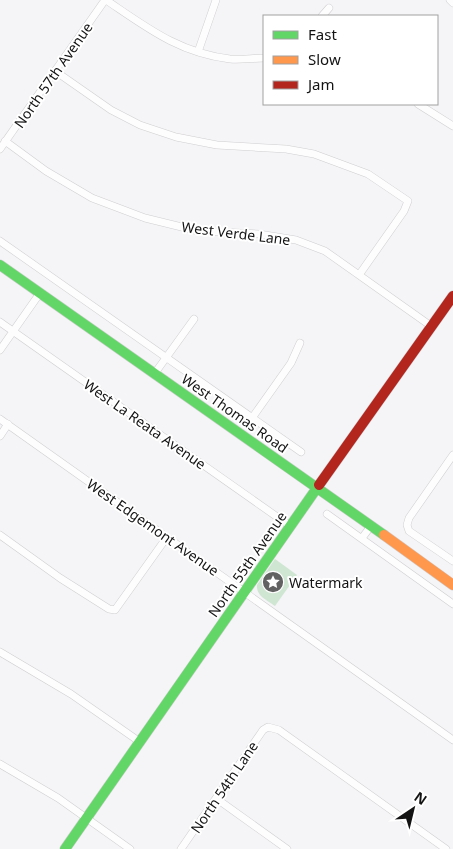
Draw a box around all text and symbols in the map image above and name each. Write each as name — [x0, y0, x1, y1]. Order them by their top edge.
legend — [263, 15, 438, 105]
street label: North 57th Avenue — [9, 18, 97, 132]
text: Fast — [308, 24, 337, 44]
text: Slow — [308, 49, 341, 69]
text: Jam — [306, 74, 335, 94]
street label: West Verde Lane — [181, 217, 292, 249]
street label: West Thomas Road — [178, 369, 292, 457]
street label: West La Reata Avenue — [80, 375, 210, 473]
street label: West Edgemont Avenue — [83, 474, 223, 580]
street label: North 55th Avenue — [203, 507, 291, 621]
place icon: Watermark — [261, 570, 285, 594]
place label: Watermark — [289, 573, 363, 592]
street label: North 54th Lane — [186, 737, 262, 837]
north arrow — [388, 784, 438, 834]
text: N — [411, 787, 431, 809]

